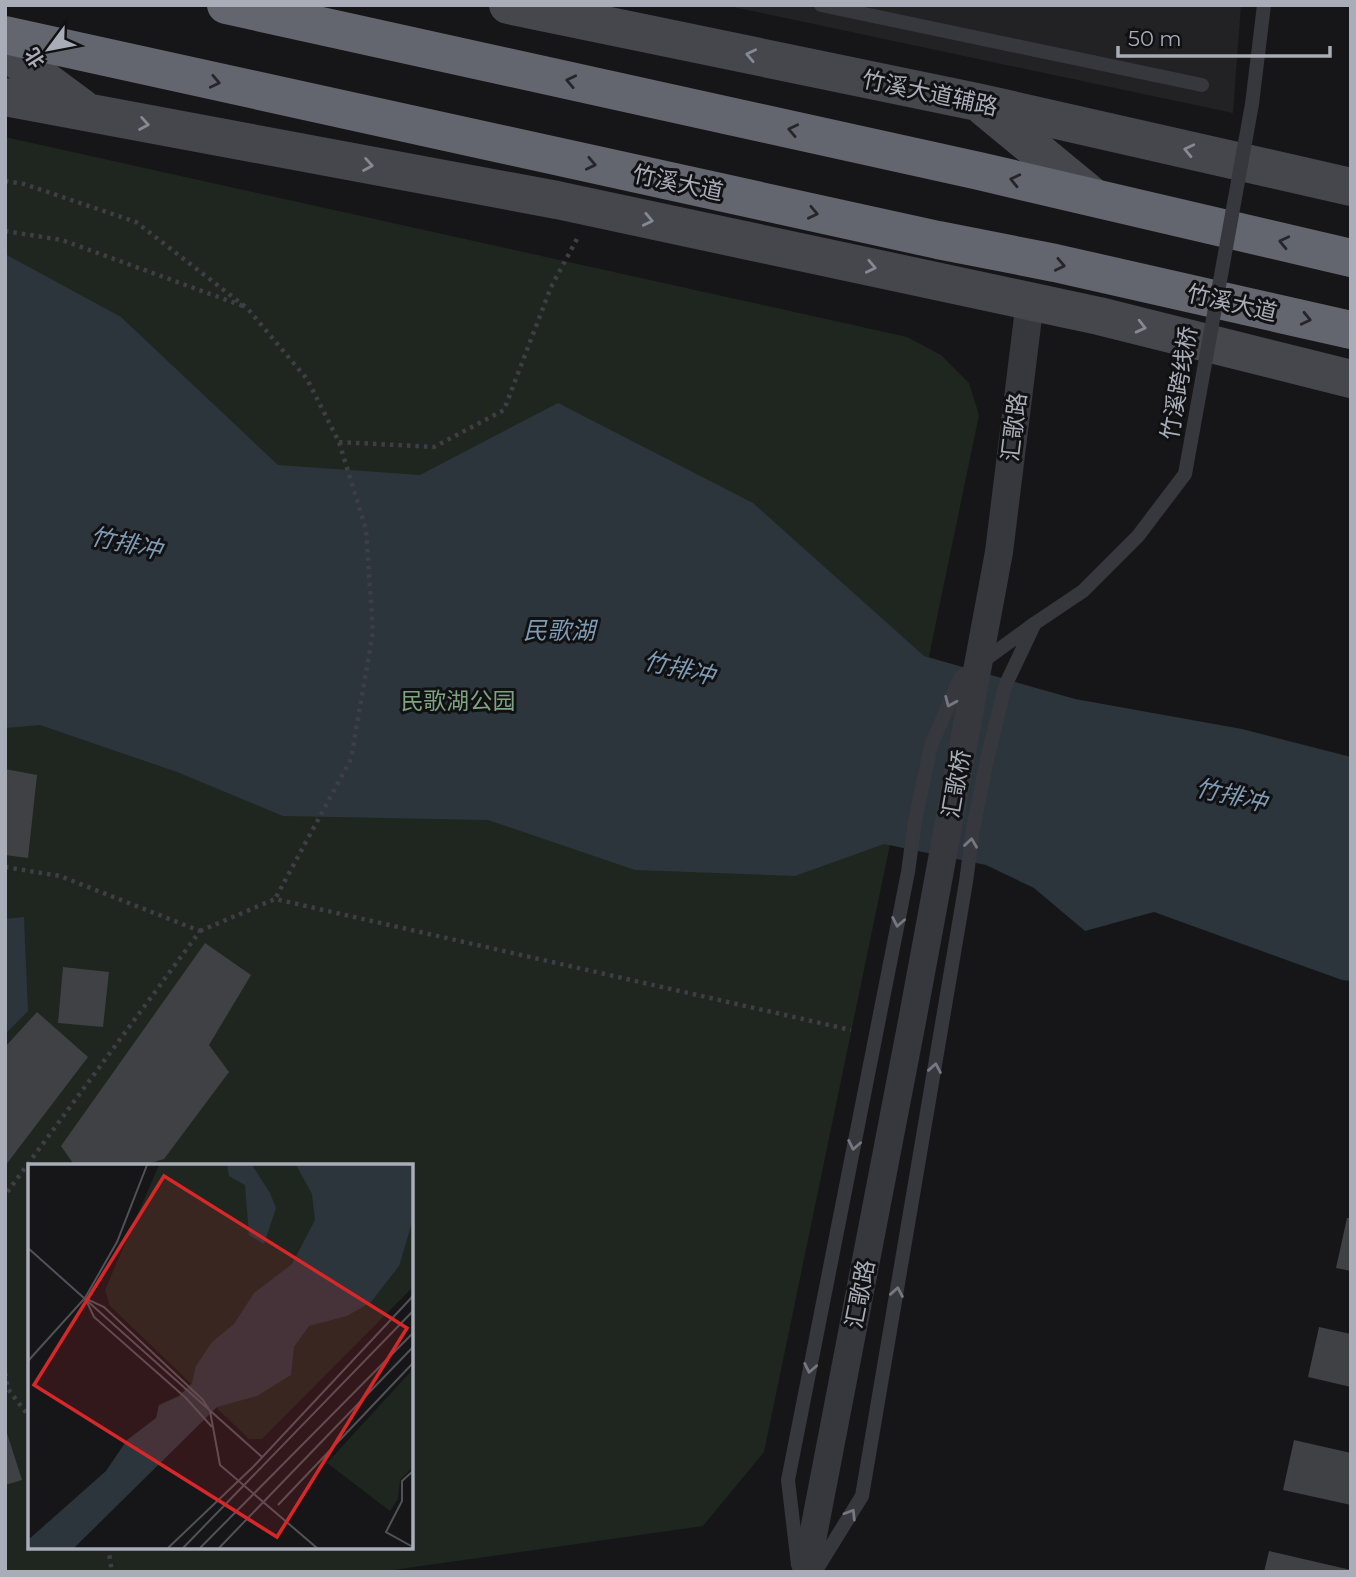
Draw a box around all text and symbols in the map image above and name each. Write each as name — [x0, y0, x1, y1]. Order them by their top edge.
north arrow — [14, 14, 84, 84]
scale bar — [1118, 14, 1330, 58]
text: 50 m — [1128, 26, 1182, 51]
text: 北 — [20, 44, 50, 72]
one-way arrow — [745, 49, 757, 64]
street label: 竹溪大道辅路 — [860, 65, 1000, 121]
one-way arrow — [209, 73, 221, 88]
one-way arrow — [565, 75, 577, 90]
one-way arrow — [139, 116, 150, 131]
one-way arrow — [787, 124, 799, 139]
one-way arrow — [1183, 144, 1195, 158]
one-way arrow — [585, 156, 597, 171]
one-way arrow — [362, 157, 374, 172]
street label: 竹溪大道 — [630, 160, 726, 206]
one-way arrow — [1009, 173, 1021, 188]
one-way arrow — [807, 205, 819, 219]
one-way arrow — [642, 211, 654, 226]
one-way arrow — [1278, 236, 1290, 250]
one-way arrow — [1054, 256, 1066, 271]
one-way arrow — [865, 259, 877, 274]
street label: 竹溪大道 — [1184, 279, 1280, 327]
one-way arrow — [1300, 311, 1312, 326]
one-way arrow — [1135, 319, 1147, 333]
street label: 竹溪跨线桥 — [1155, 324, 1203, 442]
street label: 汇歌路 — [996, 391, 1032, 463]
water label: 竹排冲 — [88, 521, 167, 565]
water label: 民歌湖 — [523, 616, 599, 645]
water label: 竹排冲 — [641, 646, 720, 691]
park label: 民歌湖公园 — [401, 687, 516, 715]
one-way arrow — [944, 694, 958, 707]
street label: 汇歌桥 — [936, 748, 976, 820]
water label: 竹排冲 — [1193, 773, 1272, 818]
one-way arrow — [964, 838, 979, 849]
one-way arrow — [892, 916, 907, 928]
one-way arrow — [926, 1062, 941, 1074]
one-way arrow — [847, 1139, 862, 1151]
inset map — [28, 1164, 413, 1549]
street label: 汇歌路 — [840, 1257, 880, 1331]
one-way arrow — [889, 1286, 904, 1298]
one-way arrow — [803, 1362, 818, 1374]
one-way arrow — [843, 1508, 856, 1521]

